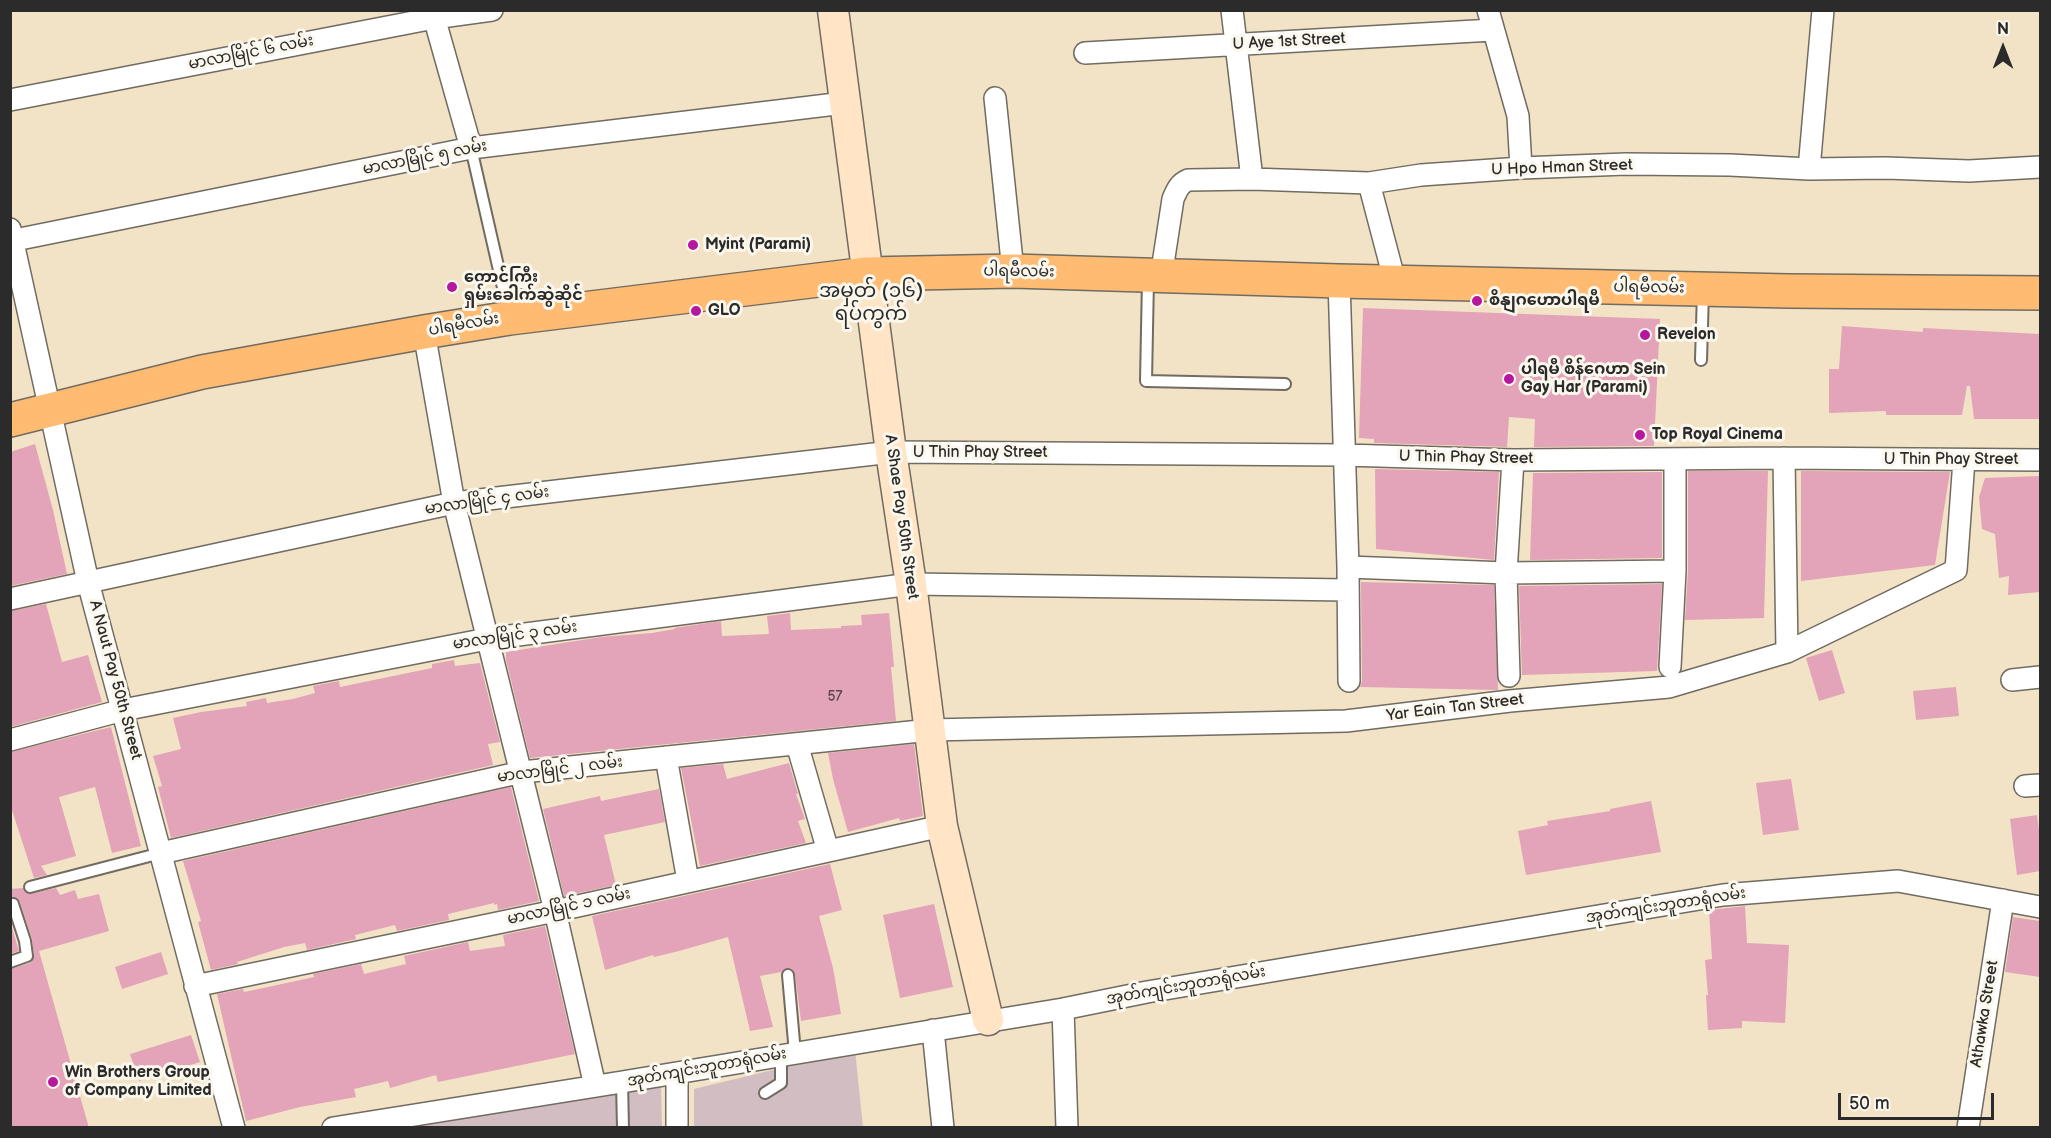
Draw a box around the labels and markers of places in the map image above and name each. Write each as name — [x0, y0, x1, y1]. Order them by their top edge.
place label: Myint (Parami) — [705, 235, 811, 255]
marker: Myint (Parami) — [686, 238, 700, 252]
place label: တောင်ကြီး ရှမ်းခေါက်ဆွဲဆိုင် — [464, 268, 583, 306]
marker: တောင်ကြီး ရှမ်းခေါက်ဆွဲဆိုင် — [445, 280, 459, 294]
place label: စိနျဂဟောပါရမီ — [1489, 291, 1600, 311]
marker: စိနျဂဟောပါရမီ — [1470, 294, 1484, 308]
place label: GLO — [708, 301, 740, 321]
marker: GLO — [689, 304, 703, 318]
place label: Revelon — [1657, 325, 1716, 345]
marker: Revelon — [1638, 328, 1652, 342]
place label: ပါရမီ စိန်ဂေဟာ Sein Gay Har (Parami) — [1521, 360, 1666, 398]
marker: ပါရမီ စိန်ဂေဟာ Sein Gay Har (Parami) — [1502, 372, 1516, 386]
place label: Top Royal Cinema — [1652, 425, 1783, 445]
marker: Top Royal Cinema — [1633, 428, 1647, 442]
place label: Win Brothers Group of Company Limited — [65, 1063, 212, 1101]
marker: Win Brothers Group of Company Limited — [46, 1075, 60, 1089]

